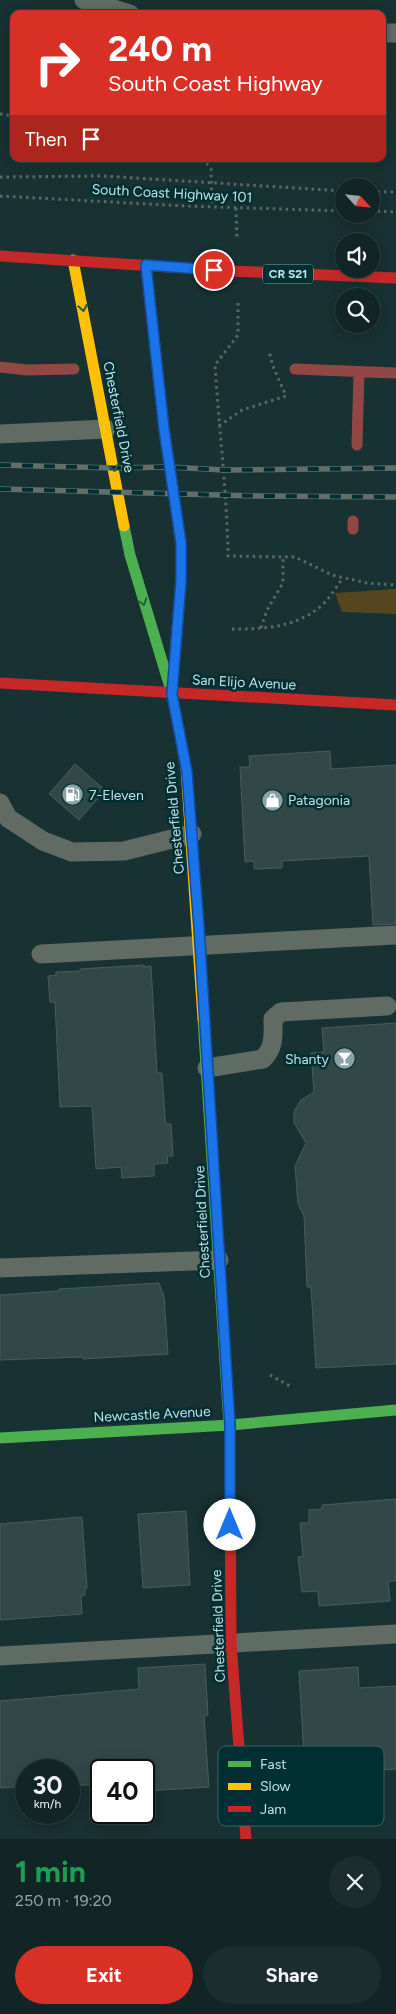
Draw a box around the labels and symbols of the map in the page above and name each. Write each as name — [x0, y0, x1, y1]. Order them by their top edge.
north arrow — [335, 178, 380, 222]
street label: South Coast Highway 101 — [91, 181, 253, 206]
pin — [193, 249, 235, 291]
road number: CR S21 — [263, 264, 313, 284]
one-way arrow — [78, 304, 88, 312]
street label: Chesterfield Drive — [99, 360, 138, 474]
one-way arrow — [108, 463, 118, 472]
one-way arrow — [137, 597, 147, 606]
street label: San Elijo Avenue — [191, 671, 297, 694]
street label: Chesterfield Drive — [161, 761, 188, 875]
fuel station icon: 7-Eleven — [61, 783, 85, 807]
place label: 7-Eleven — [89, 787, 144, 804]
shop icon: Patagonia — [260, 788, 284, 812]
place label: Patagonia — [288, 792, 350, 809]
bar icon: Shanty — [333, 1047, 357, 1071]
place label: Shanty — [285, 1051, 330, 1068]
street label: Chesterfield Drive — [191, 1165, 214, 1279]
street label: Newcastle Avenue — [93, 1403, 211, 1426]
position arrow — [203, 1498, 255, 1550]
street label: Chesterfield Drive — [208, 1569, 229, 1683]
legend — [218, 1746, 384, 1826]
text: Fast — [260, 1756, 286, 1773]
speed limit sign: 40 — [90, 1759, 155, 1824]
text: Slow — [260, 1778, 291, 1795]
text: Jam — [260, 1801, 286, 1818]

